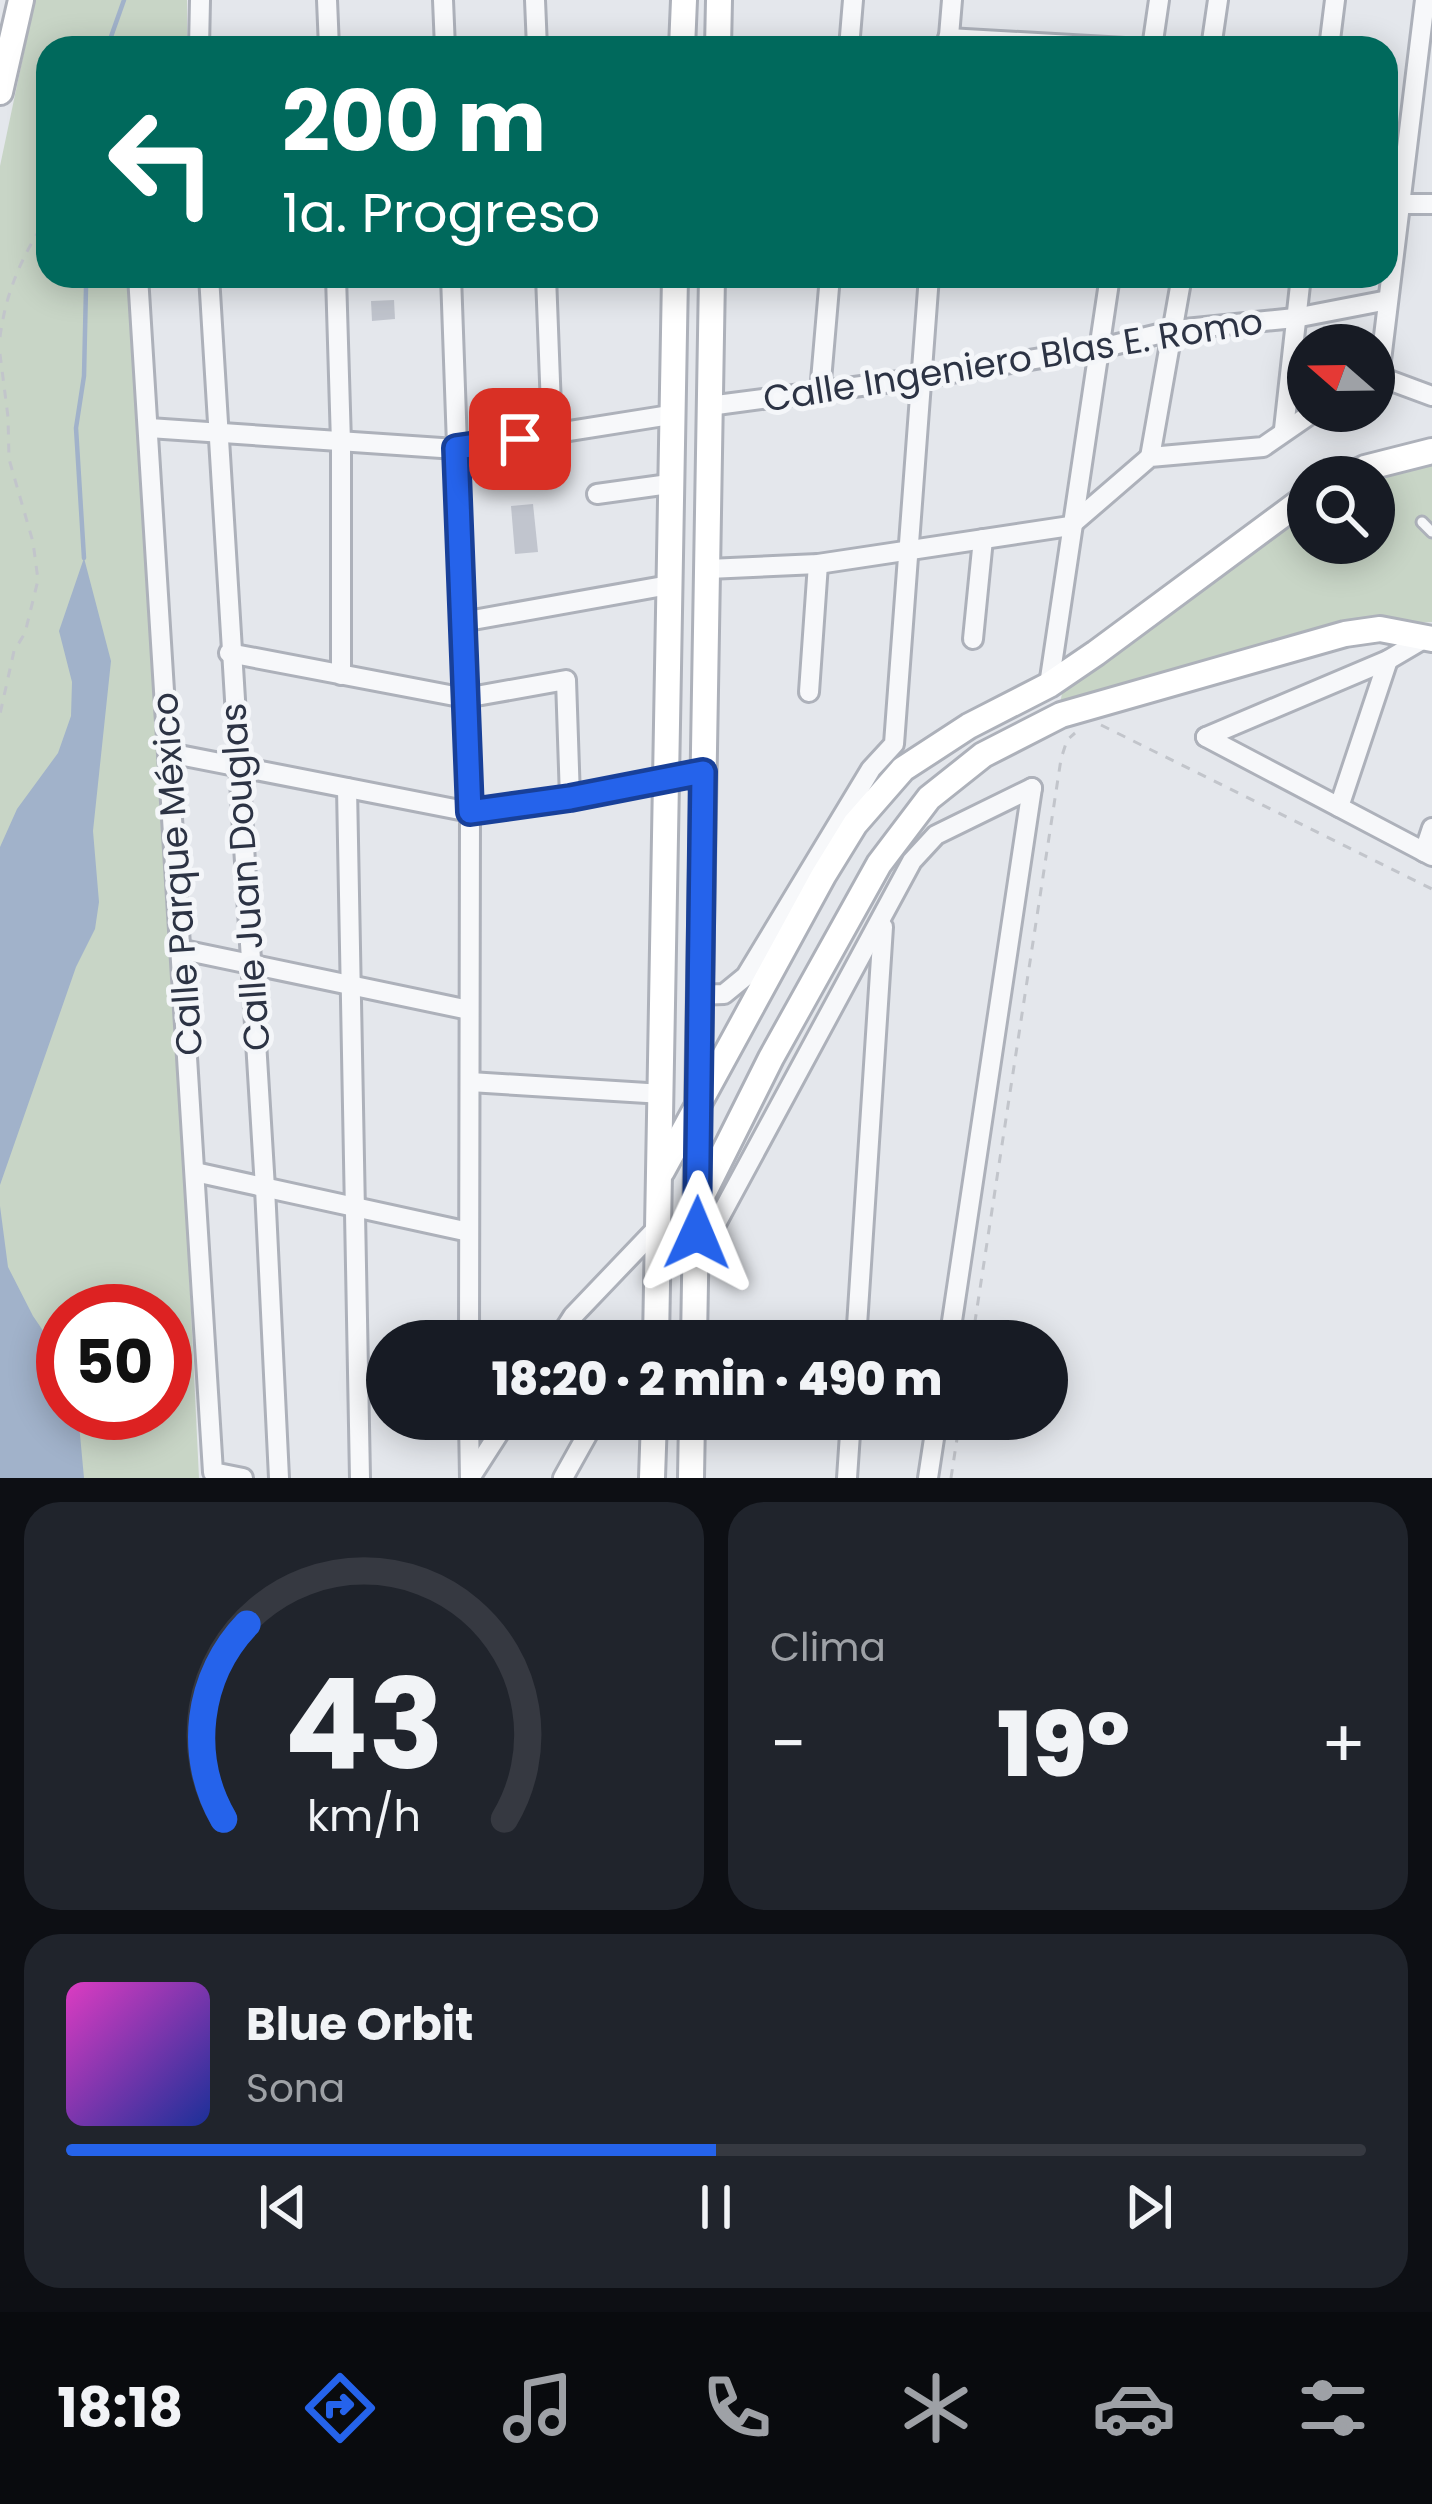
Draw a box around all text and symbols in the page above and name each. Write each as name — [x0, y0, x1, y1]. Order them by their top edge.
text: 200 m — [282, 63, 546, 180]
icon: left — [84, 84, 240, 240]
text: 1a. Progreso — [282, 175, 600, 251]
street label: Calle Ingeniero Blas E. Romo — [760, 295, 1266, 425]
north arrow — [1287, 324, 1395, 432]
map controls — [1287, 324, 1395, 564]
pin — [469, 388, 571, 490]
icon: arrive — [487, 406, 553, 472]
button: search — [1287, 456, 1395, 564]
street label: Calle Parque México — [139, 691, 215, 1057]
street label: Calle Juan Douglas — [207, 701, 283, 1053]
position arrow — [634, 1170, 760, 1296]
speed limit sign: 50 — [36, 1284, 192, 1440]
text: 18:20 · 2 min · 490 m — [492, 1348, 942, 1411]
text: Clima — [770, 1620, 886, 1675]
text: 43 — [284, 1637, 444, 1812]
text: 19° — [997, 1681, 1130, 1808]
text: − — [770, 1698, 806, 1790]
text: + — [1321, 1698, 1366, 1790]
text: km/h — [307, 1786, 421, 1846]
text: Blue Orbit — [246, 1993, 473, 2056]
text: Sona — [246, 2061, 345, 2116]
icon: previous — [250, 2174, 316, 2240]
icon: pause — [683, 2174, 749, 2240]
icon: next — [1116, 2174, 1182, 2240]
icon: directions — [298, 2366, 382, 2450]
icon: music — [496, 2366, 580, 2450]
icon: phone — [695, 2366, 779, 2450]
icon: climate — [894, 2366, 978, 2450]
icon: car — [1092, 2366, 1176, 2450]
icon: filters — [1291, 2366, 1375, 2450]
text: 18:18 — [57, 2370, 183, 2446]

